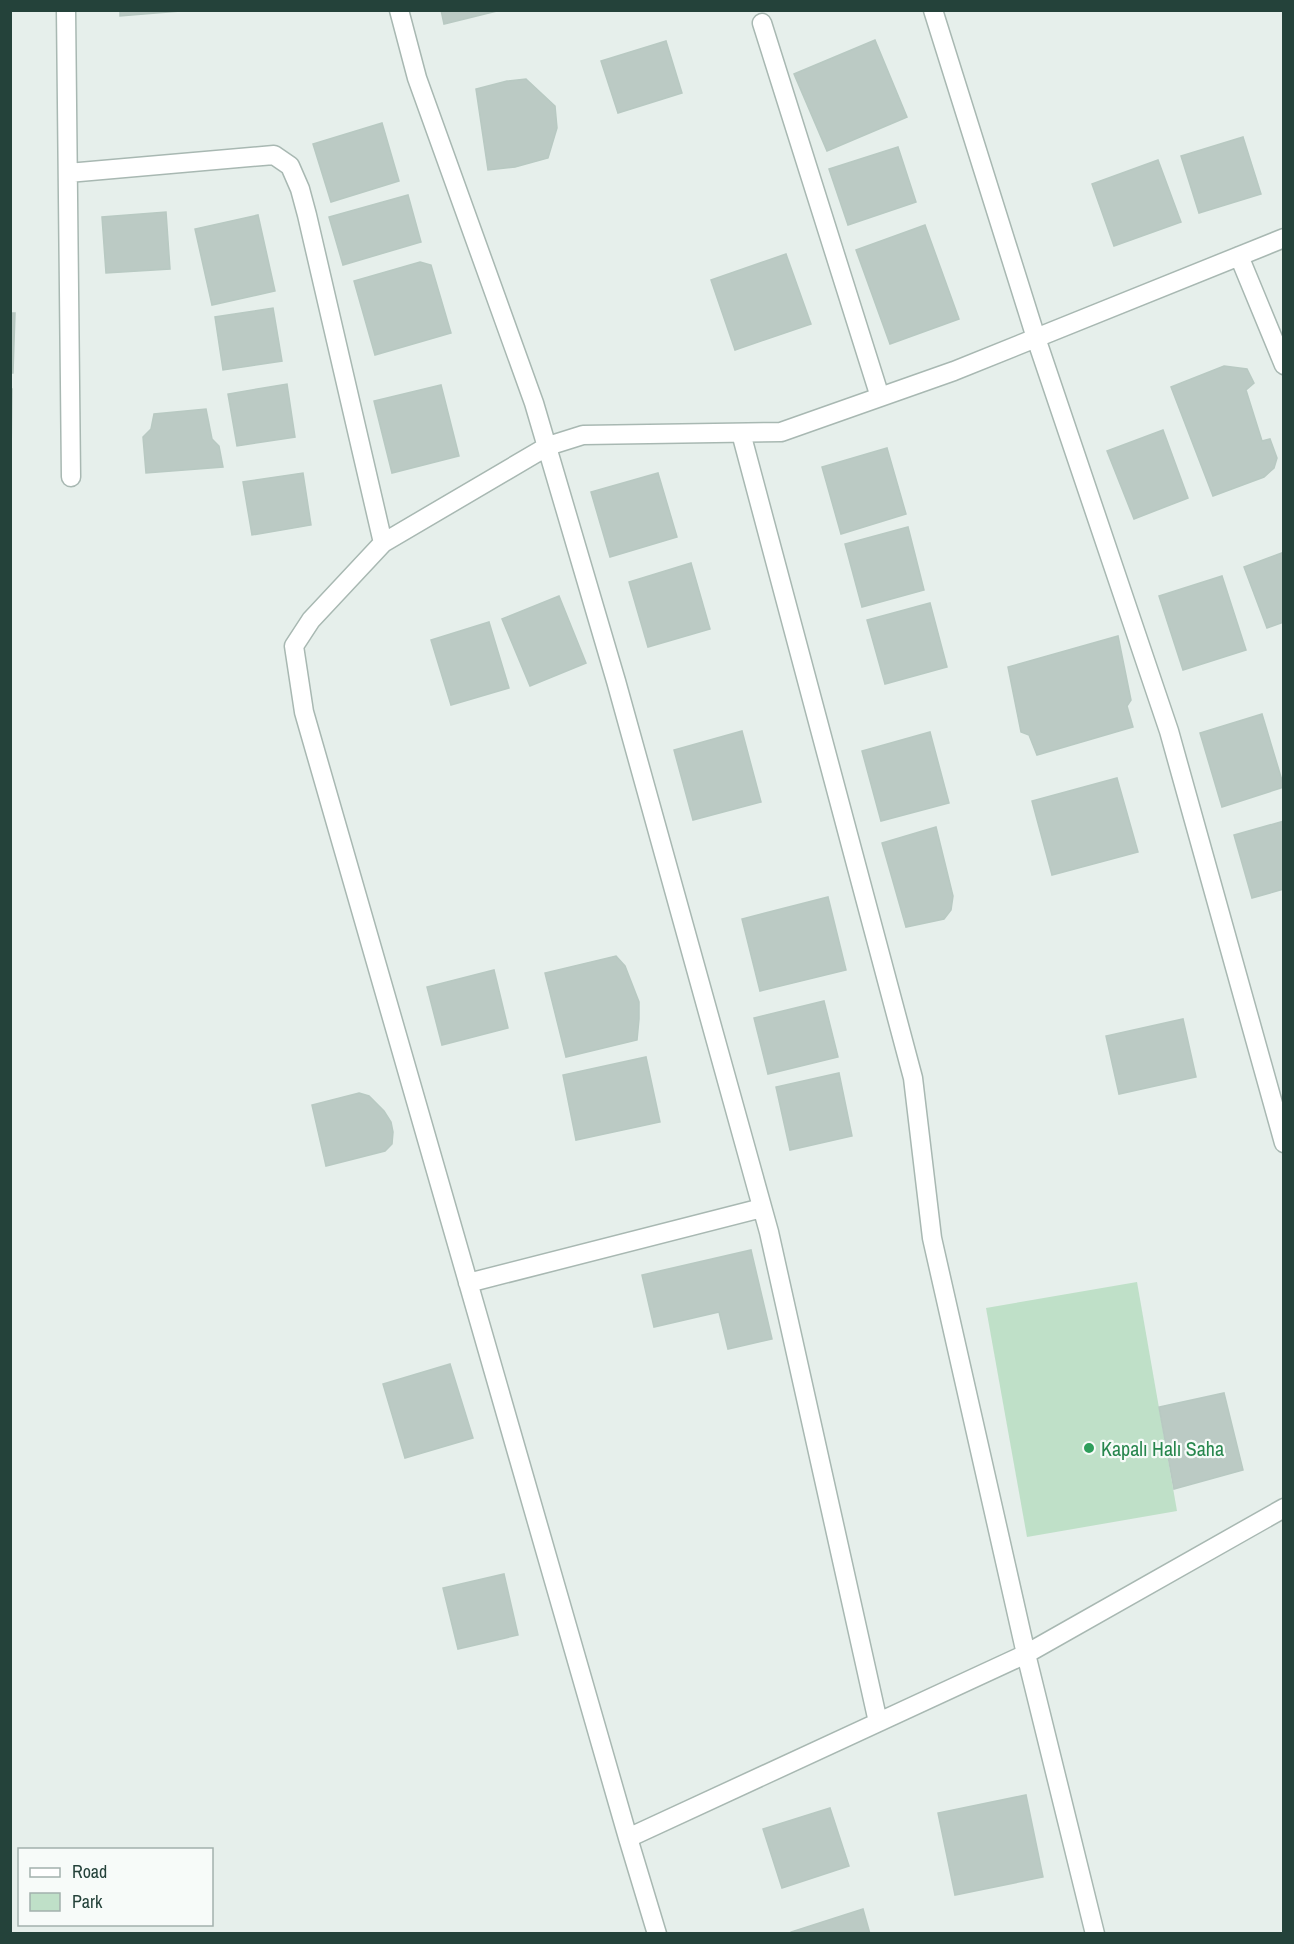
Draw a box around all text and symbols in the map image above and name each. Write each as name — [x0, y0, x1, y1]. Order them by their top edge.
place label: Kapalı Halı Saha — [1101, 1435, 1224, 1462]
marker: Kapalı Halı Saha — [1082, 1441, 1096, 1455]
legend — [18, 1848, 213, 1926]
text: Road — [72, 1859, 107, 1884]
text: Park — [72, 1889, 103, 1914]

